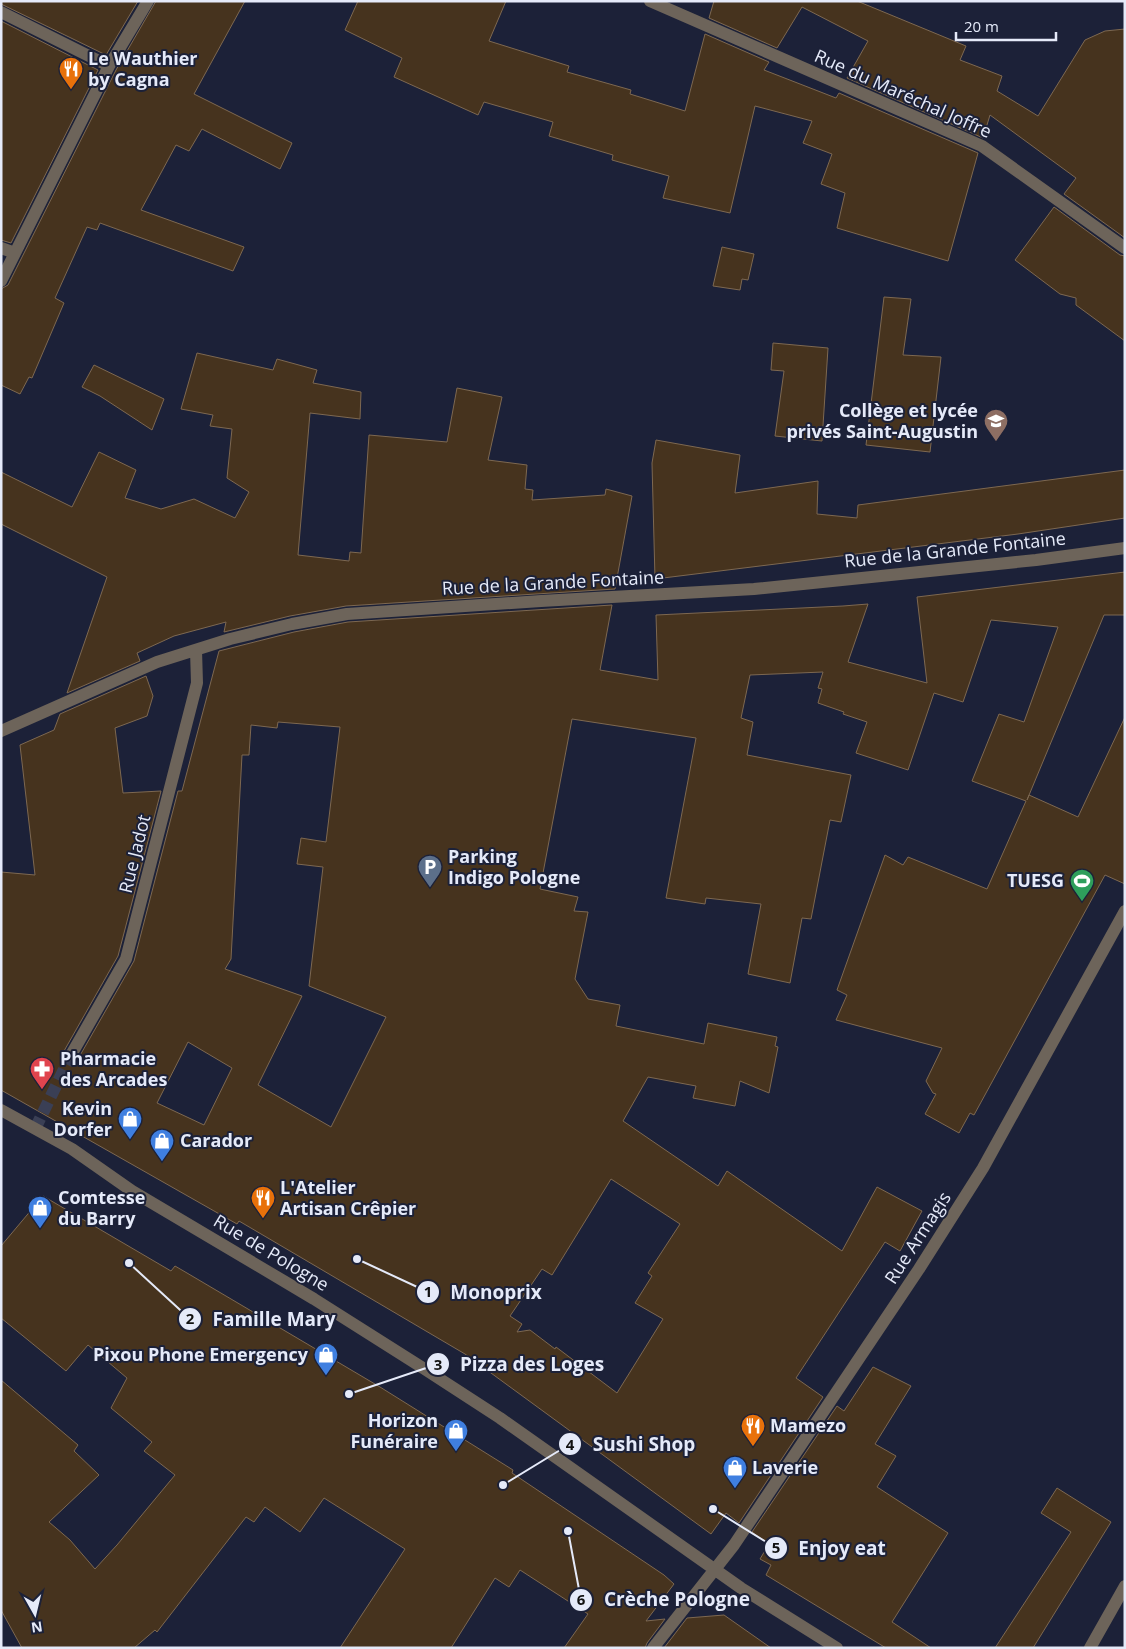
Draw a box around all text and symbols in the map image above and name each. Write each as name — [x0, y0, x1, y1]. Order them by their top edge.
scale bar — [956, 10, 1056, 42]
text: 20 m — [964, 16, 999, 36]
street label: Rue du Maréchal Joffre — [811, 43, 996, 143]
place label: Le Wauthier by Cagna — [88, 46, 198, 91]
restaurant icon: Le Wauthier by Cagna — [58, 56, 84, 90]
place label: Collège et lycée privés Saint-Augustin — [786, 398, 978, 443]
school or university icon: Collège et lycée privés Saint-Augustin — [983, 408, 1009, 442]
street label: Rue de la Grande Fontaine — [843, 525, 1067, 573]
street label: Rue de la Grande Fontaine — [441, 564, 665, 600]
street label: Rue Jadot — [113, 812, 155, 895]
place label: Parking Indigo Pologne — [448, 844, 580, 889]
parking icon: Parking Indigo Pologne — [417, 854, 443, 888]
place label: TUESG — [1007, 868, 1064, 892]
sports icon: TUESG — [1069, 868, 1095, 902]
place label: Pharmacie des Arcades — [60, 1046, 167, 1091]
pharmacy icon: Pharmacie des Arcades — [29, 1056, 55, 1090]
place label: Kevin Dorfer — [54, 1096, 112, 1141]
shop icon: Kevin Dorfer — [117, 1106, 143, 1140]
shop icon: Carador — [149, 1128, 175, 1162]
place label: Carador — [180, 1128, 252, 1152]
place label: L'Atelier Artisan Crêpier — [280, 1175, 416, 1220]
place label: Comtesse du Barry — [58, 1185, 145, 1230]
restaurant icon: L'Atelier Artisan Crêpier — [250, 1185, 276, 1219]
street label: Rue Armagis — [878, 1187, 956, 1288]
shop icon: Comtesse du Barry — [27, 1195, 53, 1229]
street label: Rue de Pologne — [209, 1208, 334, 1296]
callout: Monoprix — [415, 1275, 552, 1309]
text: Monoprix — [450, 1279, 542, 1305]
text: 1 — [424, 1281, 432, 1301]
callout: Famille Mary — [178, 1302, 346, 1336]
text: Famille Mary — [213, 1306, 336, 1332]
text: 2 — [186, 1308, 195, 1328]
place label: Pixou Phone Emergency — [93, 1342, 309, 1366]
shop icon: Pixou Phone Emergency — [313, 1342, 339, 1376]
callout: Pizza des Loges — [425, 1347, 615, 1381]
text: Pizza des Loges — [460, 1351, 604, 1377]
text: 3 — [434, 1354, 442, 1374]
place label: Horizon Funéraire — [350, 1408, 438, 1453]
restaurant icon: Mamezo — [740, 1413, 766, 1447]
place label: Mamezo — [770, 1413, 846, 1437]
shop icon: Horizon Funéraire — [443, 1418, 469, 1452]
callout: Sushi Shop — [558, 1427, 705, 1461]
text: Sushi Shop — [593, 1431, 695, 1457]
text: 4 — [566, 1434, 575, 1454]
shop icon: Laverie — [722, 1455, 748, 1489]
place label: Laverie — [752, 1455, 818, 1479]
callout: Enjoy eat — [764, 1531, 896, 1565]
text: Enjoy eat — [798, 1535, 886, 1561]
text: 5 — [772, 1537, 780, 1557]
callout: Crèche Pologne — [568, 1583, 760, 1617]
text: Crèche Pologne — [604, 1586, 750, 1612]
north arrow — [10, 1589, 60, 1639]
text: 6 — [577, 1589, 586, 1609]
text: N — [30, 1617, 44, 1638]

